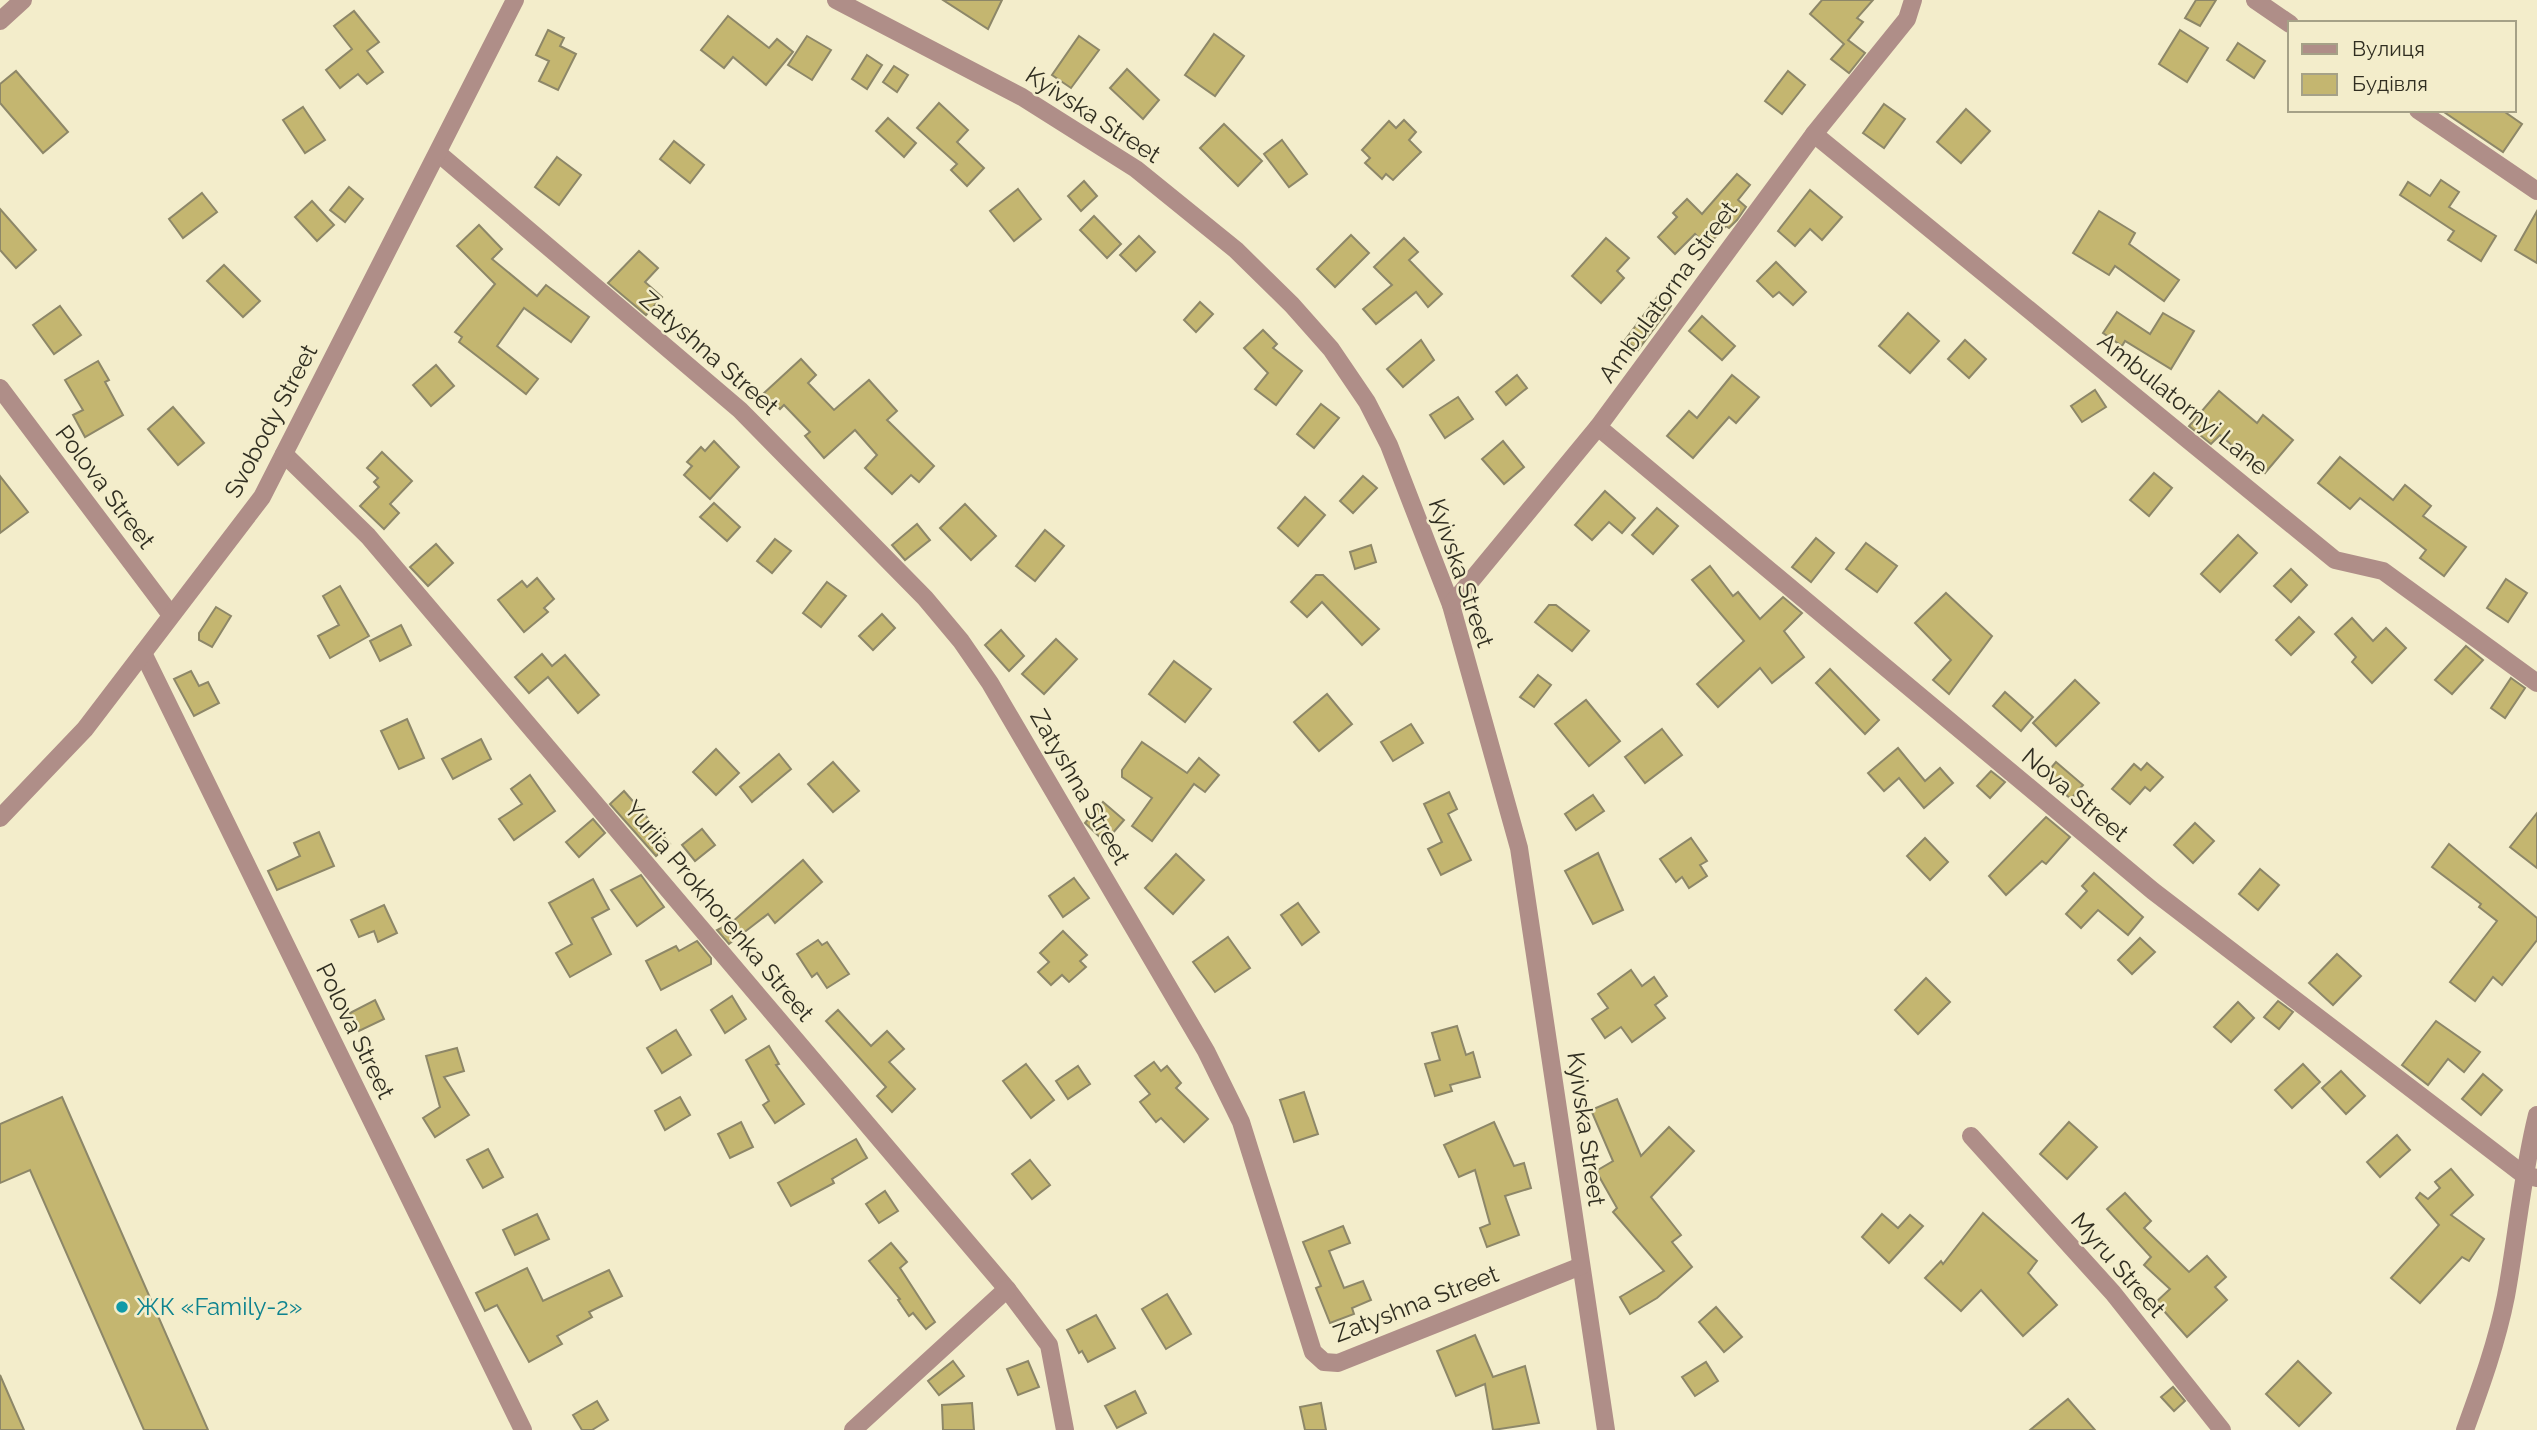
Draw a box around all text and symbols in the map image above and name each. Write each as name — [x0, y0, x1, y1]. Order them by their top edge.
legend — [2288, 21, 2516, 112]
text: Вулиця — [2352, 36, 2425, 61]
street label: Kyivska Street — [1020, 60, 1166, 169]
text: Будівля — [2352, 71, 2428, 96]
street label: Ambulatorna Street — [1592, 195, 1743, 388]
street label: Zatyshna Street — [634, 285, 785, 421]
street label: Ambulatornyi Lane — [2092, 326, 2274, 481]
street label: Svobody Street — [218, 339, 323, 503]
street label: Polova Street — [49, 419, 161, 554]
street label: Kyivska Street — [1422, 495, 1500, 651]
street label: Zatyshna Street — [1024, 704, 1137, 869]
street label: Nova Street — [2016, 742, 2135, 848]
street label: Yuriia Prokhorenka Street — [619, 794, 820, 1027]
street label: Polova Street — [310, 958, 401, 1103]
street label: Kyivska Street — [1561, 1050, 1612, 1208]
street label: Myru Street — [2065, 1206, 2172, 1323]
street label: Zatyshna Street — [1329, 1259, 1502, 1348]
place label: ЖК «Family-2» — [136, 1292, 303, 1321]
marker: ЖК «Family-2» — [114, 1299, 130, 1315]

